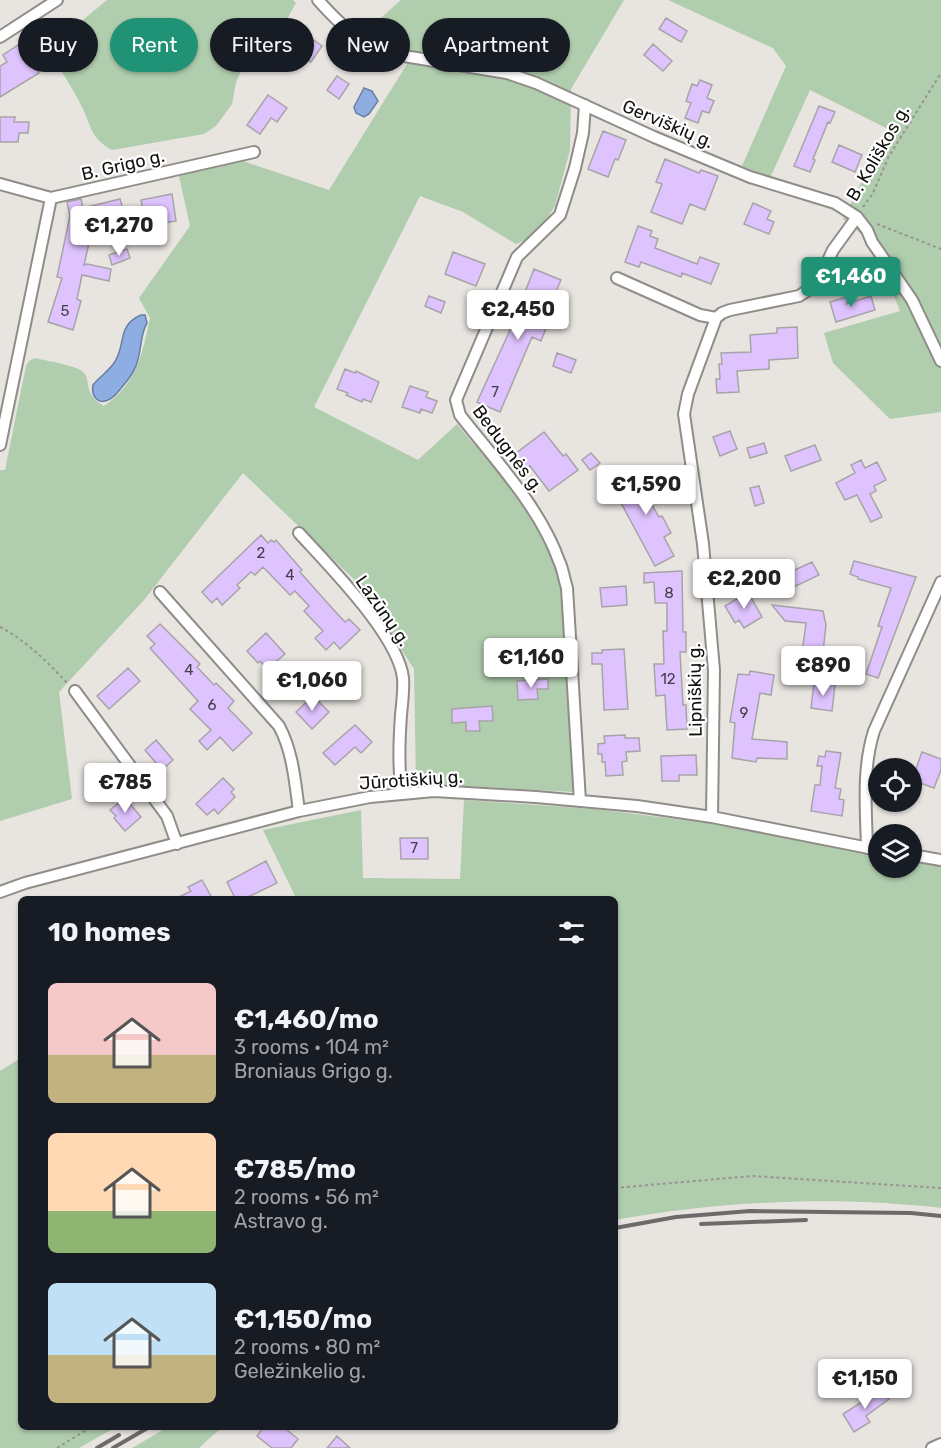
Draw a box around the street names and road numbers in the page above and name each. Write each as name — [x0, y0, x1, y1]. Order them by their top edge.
street label: Gerviškių g. — [619, 95, 717, 153]
street label: B. Koliškos g. — [842, 101, 914, 205]
street label: B. Grigo g. — [79, 145, 167, 185]
street label: Bedugnės g. — [468, 401, 548, 497]
street label: Lazūnų g. — [351, 571, 415, 651]
street label: Lipniškių g. — [683, 643, 707, 737]
street label: Jūrotiškių g. — [358, 765, 464, 795]

